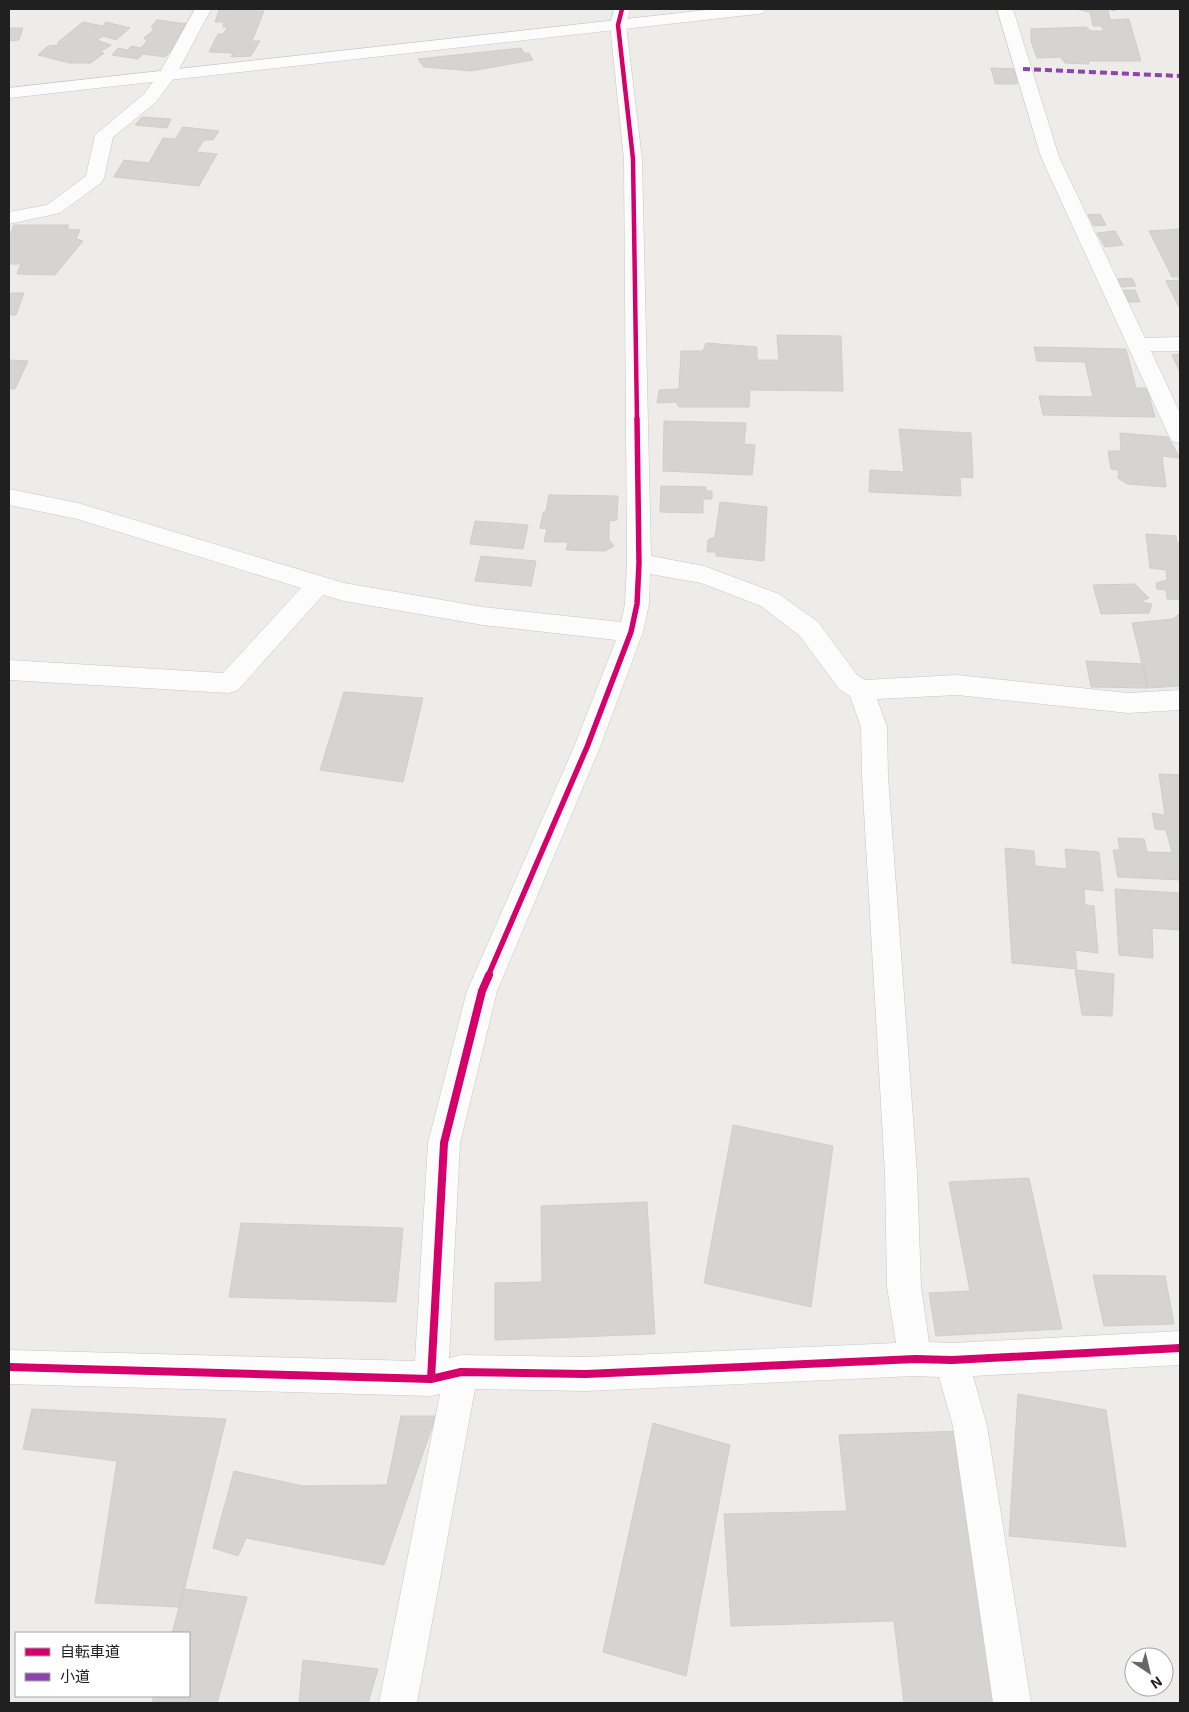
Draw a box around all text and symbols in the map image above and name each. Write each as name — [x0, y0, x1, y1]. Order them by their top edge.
legend — [15, 1632, 190, 1697]
text: 自転車道 — [60, 1642, 120, 1660]
north arrow — [1124, 1647, 1174, 1697]
text: 小道 — [60, 1667, 90, 1685]
text: N — [1148, 1673, 1166, 1693]

